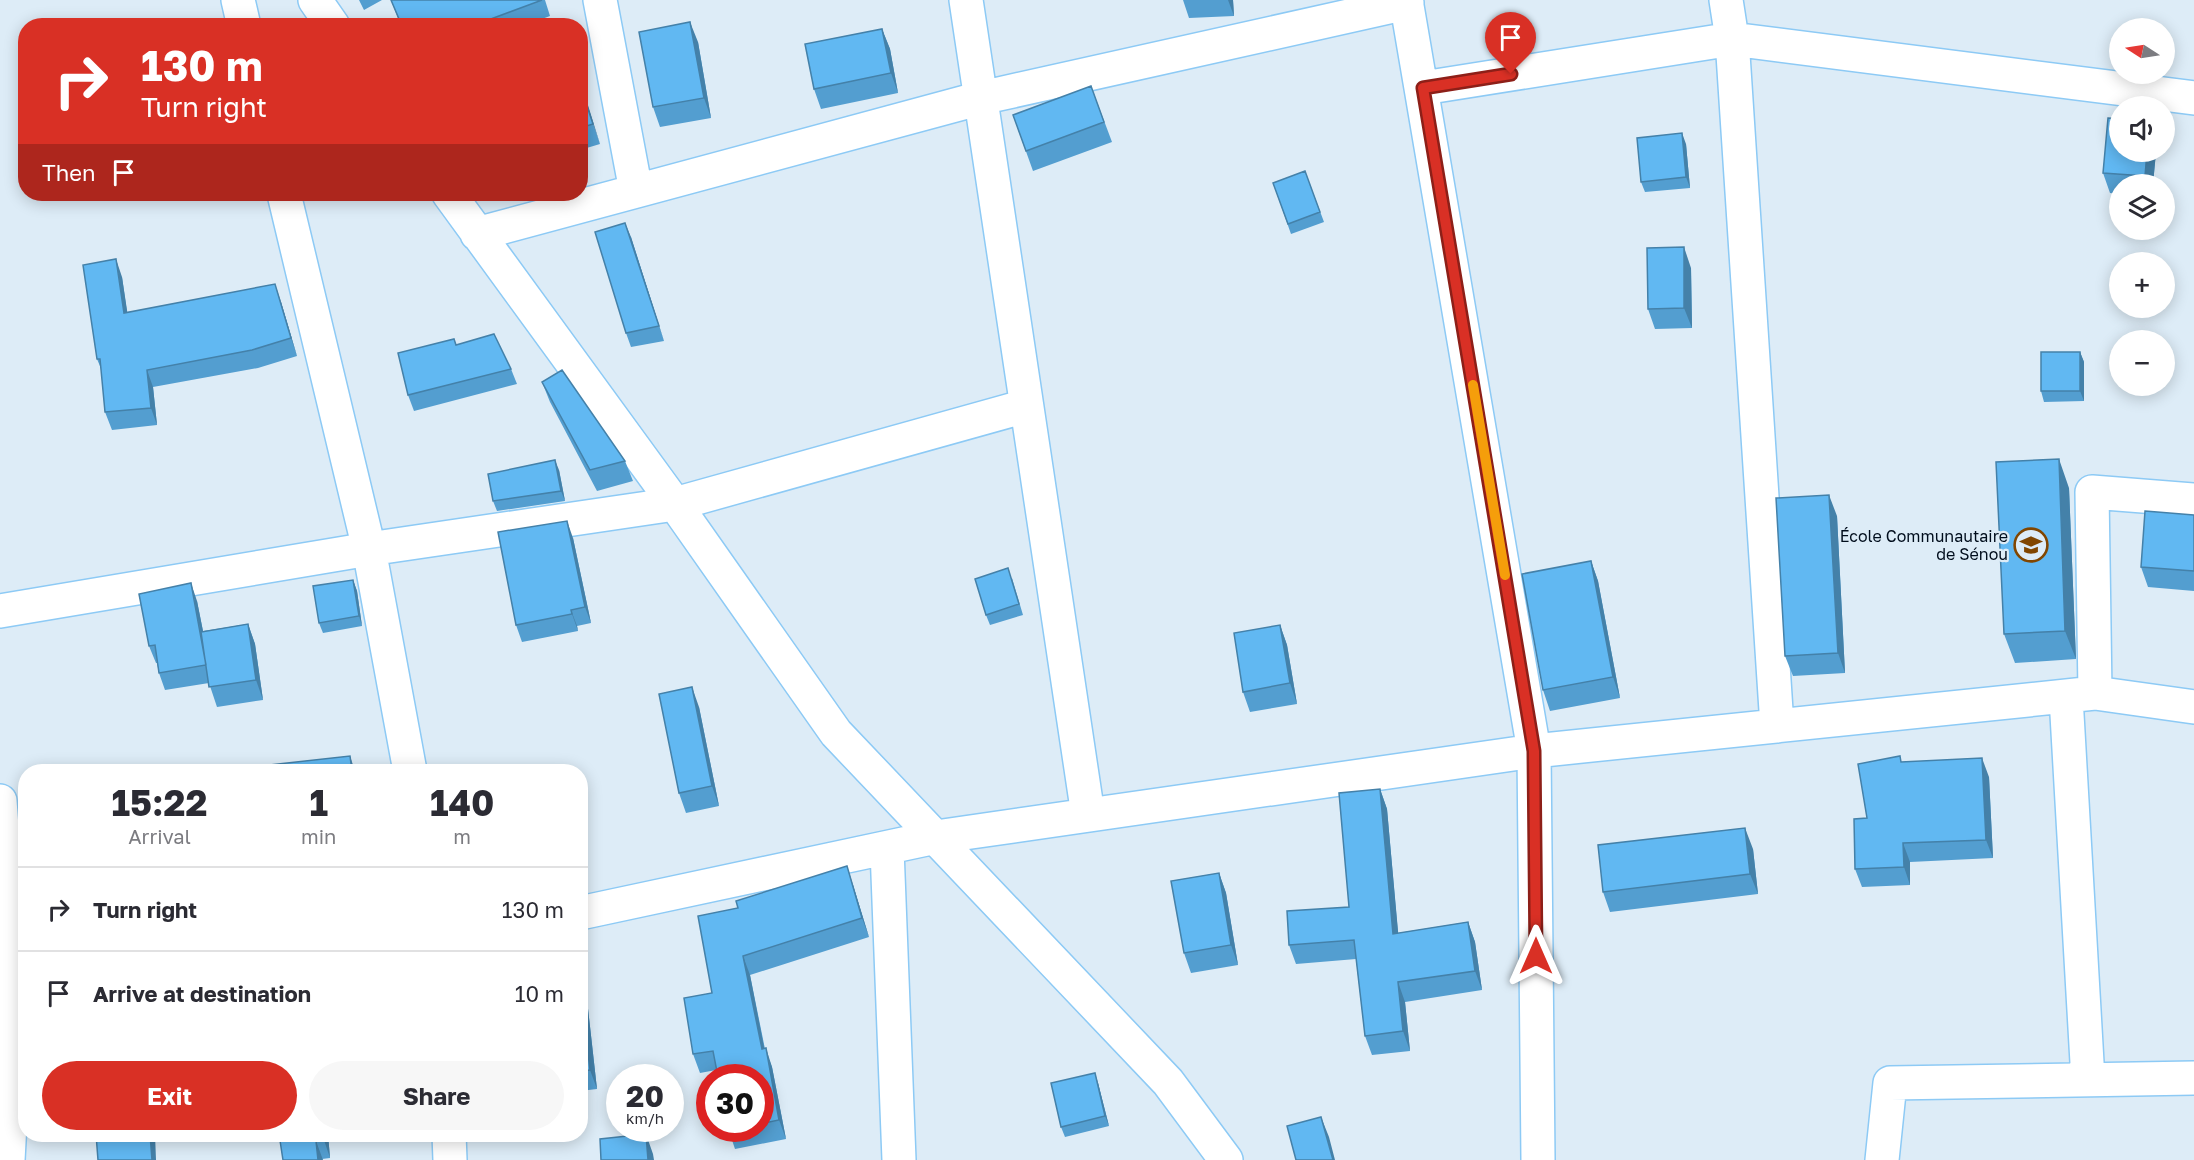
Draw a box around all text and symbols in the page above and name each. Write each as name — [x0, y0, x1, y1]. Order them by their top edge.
pin — [1485, 12, 1536, 74]
north arrow — [2109, 18, 2175, 84]
map controls — [2109, 18, 2175, 396]
icon: arrive — [1494, 21, 1527, 54]
text: 130 m — [141, 40, 263, 90]
icon: right — [42, 42, 120, 120]
text: Turn right — [141, 91, 267, 123]
button: sound — [2109, 96, 2175, 162]
icon: arrive — [107, 156, 140, 189]
text: Then — [42, 159, 95, 186]
button: layers — [2109, 174, 2175, 240]
button: + — [2109, 252, 2175, 318]
button: − — [2109, 330, 2175, 396]
place label: École Communautaire de Sénou — [1840, 526, 2008, 564]
school or university icon: École Communautaire de Sénou — [2013, 527, 2049, 563]
text: 15:22 — [112, 781, 208, 824]
text: 1 — [309, 781, 328, 824]
text: 140 — [430, 781, 494, 824]
text: Arrival — [128, 824, 191, 848]
text: min — [301, 824, 336, 848]
text: m — [453, 824, 471, 848]
icon: right — [42, 893, 75, 926]
text: Turn right — [93, 896, 197, 923]
text: 130 m — [502, 896, 564, 923]
position arrow — [1504, 924, 1568, 988]
icon: arrive — [42, 977, 75, 1010]
text: Arrive at destination — [93, 980, 311, 1007]
text: 10 m — [515, 980, 564, 1007]
button: Exit — [42, 1061, 297, 1130]
button: Share — [309, 1061, 564, 1130]
speed limit sign: 30 — [696, 1064, 774, 1142]
text: 20 — [626, 1078, 664, 1114]
text: km/h — [626, 1109, 664, 1127]

